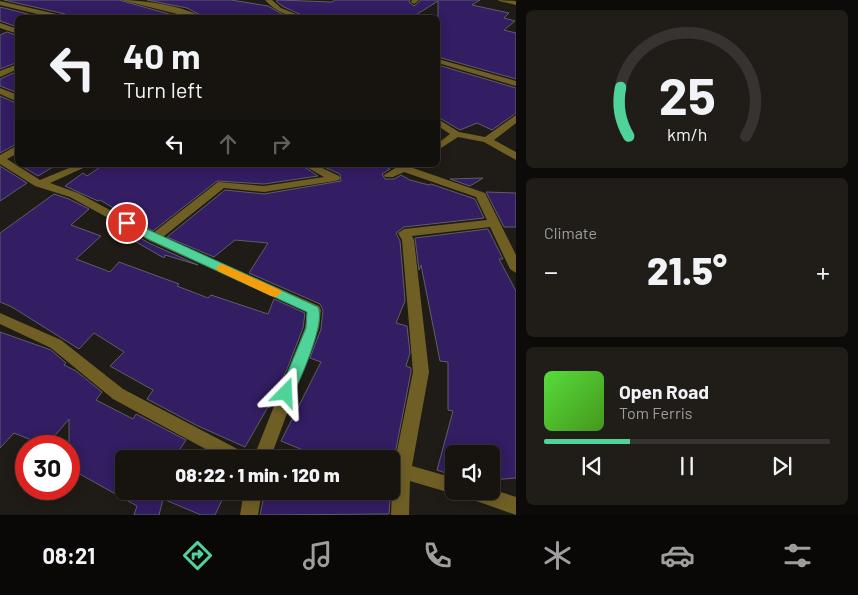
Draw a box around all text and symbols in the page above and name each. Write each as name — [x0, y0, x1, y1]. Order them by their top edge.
text: 40 m — [123, 34, 200, 76]
icon: left — [40, 35, 105, 100]
text: 25 — [658, 63, 716, 125]
text: Turn left — [123, 76, 203, 102]
text: km/h — [667, 123, 707, 145]
icon: left — [161, 130, 189, 158]
icon: ahead — [214, 130, 242, 158]
icon: right — [267, 130, 295, 158]
pin — [106, 202, 148, 244]
icon: arrive — [113, 209, 141, 237]
text: Climate — [544, 223, 597, 242]
text: 21.5° — [647, 247, 727, 293]
text: − — [544, 254, 558, 288]
text: + — [816, 254, 830, 288]
position arrow — [259, 366, 311, 418]
text: Open Road — [619, 380, 709, 403]
text: Tom Ferris — [619, 403, 693, 422]
speed limit sign: 30 — [15, 435, 80, 500]
map controls — [445, 445, 500, 500]
button: sound — [445, 445, 500, 500]
icon: previous — [578, 452, 606, 480]
icon: pause — [673, 452, 701, 480]
icon: next — [768, 452, 796, 480]
text: 08:22 · 1 min · 120 m — [175, 463, 340, 486]
icon: directions — [180, 538, 215, 573]
icon: music — [300, 538, 335, 573]
icon: phone — [420, 538, 455, 573]
icon: climate — [540, 538, 575, 573]
icon: car — [660, 538, 695, 573]
icon: filters — [780, 538, 815, 573]
text: 08:21 — [43, 542, 95, 568]

